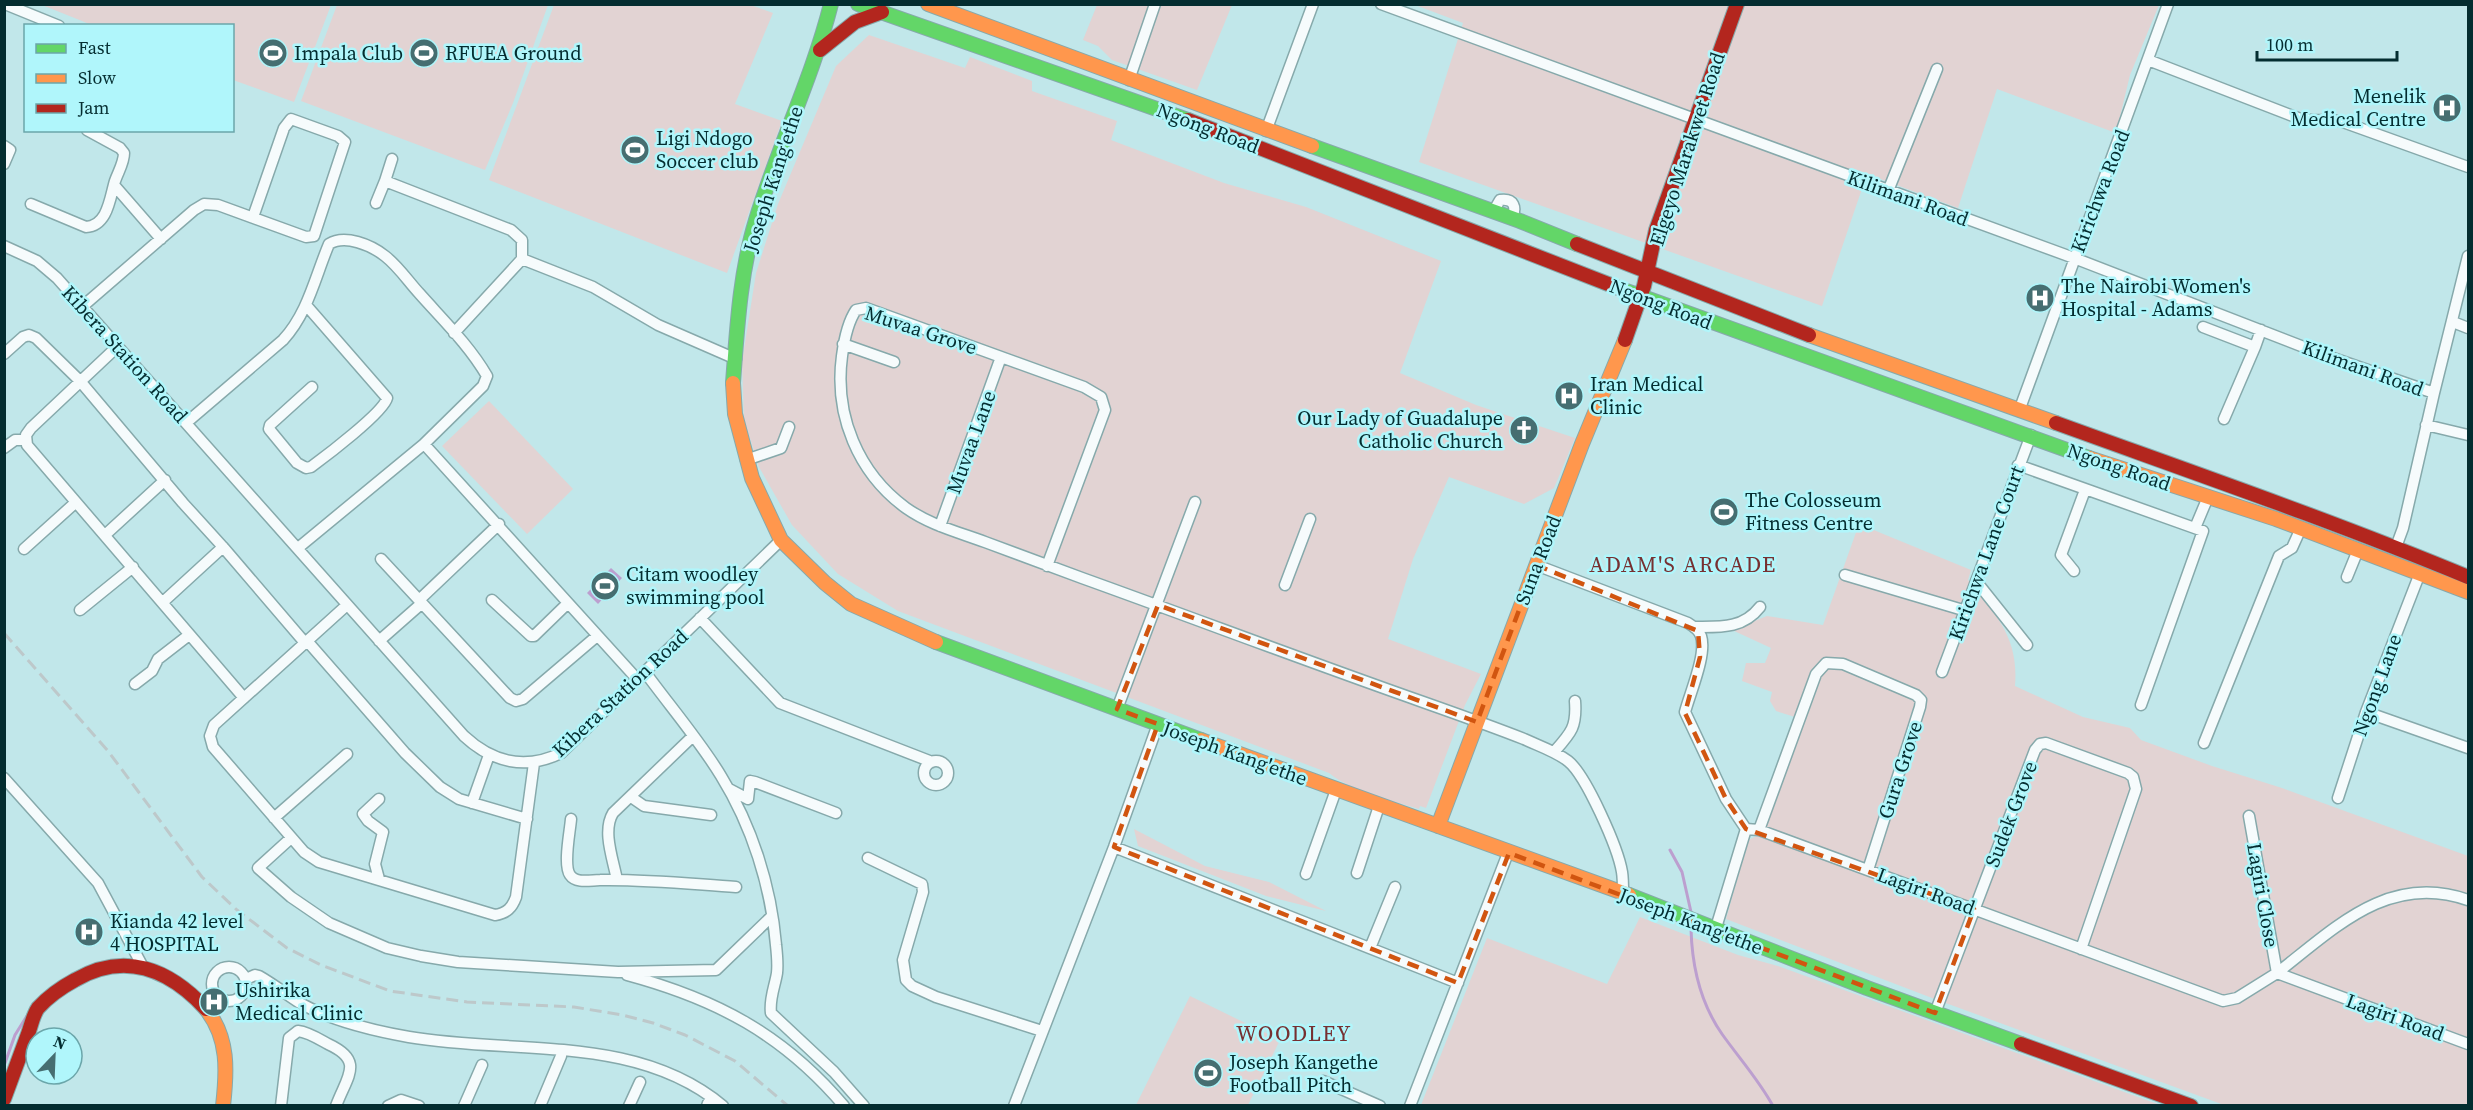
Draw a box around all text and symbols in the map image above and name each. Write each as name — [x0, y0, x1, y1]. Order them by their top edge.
legend — [24, 24, 234, 132]
scale bar — [2257, 24, 2396, 62]
text: 100 m — [2266, 32, 2313, 57]
text: Fast — [78, 35, 111, 60]
sports icon: Impala Club — [257, 37, 289, 69]
sports icon: RFUEA Ground — [408, 37, 440, 69]
place label: Impala Club — [294, 39, 403, 67]
place label: RFUEA Ground — [445, 39, 582, 67]
street label: Elgeyo Marakwet Road — [1642, 48, 1732, 249]
text: Slow — [78, 65, 116, 90]
place label: Menelik Medical Centre — [2291, 82, 2426, 133]
hospital icon: Menelik Medical Centre — [2431, 92, 2463, 124]
text: Jam — [77, 95, 110, 120]
street label: Ngong Road — [1153, 96, 1264, 161]
street label: Joseph Kang'ethe — [736, 102, 810, 257]
place label: Ligi Ndogo Soccer club — [656, 124, 759, 175]
street label: Kirichwa Road — [2064, 125, 2137, 257]
sports icon: Ligi Ndogo Soccer club — [619, 134, 651, 166]
street label: Kilimani Road — [1843, 163, 1973, 233]
street label: Ngong Road — [1606, 272, 1717, 337]
place label: The Nairobi Women's Hospital - Adams — [2061, 272, 2251, 323]
street label: Kibera Station Road — [56, 279, 195, 429]
hospital icon: The Nairobi Women's Hospital - Adams — [2024, 282, 2056, 314]
street label: Muvaa Grove — [861, 299, 981, 361]
street label: Kilimani Road — [2298, 333, 2428, 403]
place label: Iran Medical Clinic — [1590, 370, 1704, 421]
hospital icon: Iran Medical Clinic — [1553, 380, 1585, 412]
street label: Muvaa Lane — [939, 386, 1003, 498]
place label: Our Lady of Guadalupe Catholic Church — [1297, 404, 1503, 455]
church icon: Our Lady of Guadalupe Catholic Church — [1508, 414, 1540, 446]
street label: Ngong Road — [2063, 436, 2175, 498]
street label: Kirichwa Lane Court — [1941, 461, 2031, 644]
place label: The Colosseum Fitness Centre — [1745, 486, 1882, 537]
sports icon: The Colosseum Fitness Centre — [1708, 496, 1740, 528]
street label: Suna Road — [1508, 510, 1568, 609]
district label: ADAM'S ARCADE — [1589, 549, 1777, 579]
place label: Citam woodley swimming pool — [626, 560, 764, 611]
sports icon: Citam woodley swimming pool — [589, 570, 621, 602]
street label: Kibera Station Road — [546, 622, 695, 763]
street label: Ngong Lane — [2346, 630, 2408, 740]
street label: Joseph Kang'ethe — [1158, 713, 1311, 792]
street label: Gura Grove — [1871, 718, 1929, 822]
street label: Sudek Grove — [1978, 757, 2044, 871]
street label: Lagiri Close — [2240, 840, 2286, 950]
street label: Lagiri Road — [1873, 860, 1980, 922]
street label: Joseph Kang'ethe — [1614, 880, 1767, 961]
place label: Kianda 42 level 4 HOSPITAL — [110, 907, 244, 958]
hospital icon: Kianda 42 level 4 HOSPITAL — [73, 916, 105, 948]
place label: Ushirika Medical Clinic — [235, 976, 363, 1027]
hospital icon: Ushirika Medical Clinic — [198, 986, 230, 1018]
street label: Lagiri Road — [2342, 986, 2449, 1048]
district label: WOODLEY — [1236, 1018, 1352, 1048]
north arrow — [24, 1026, 84, 1086]
text: N — [50, 1030, 70, 1055]
place label: Joseph Kangethe Football Pitch — [1228, 1048, 1378, 1099]
sports icon: Joseph Kangethe Football Pitch — [1192, 1057, 1224, 1089]

